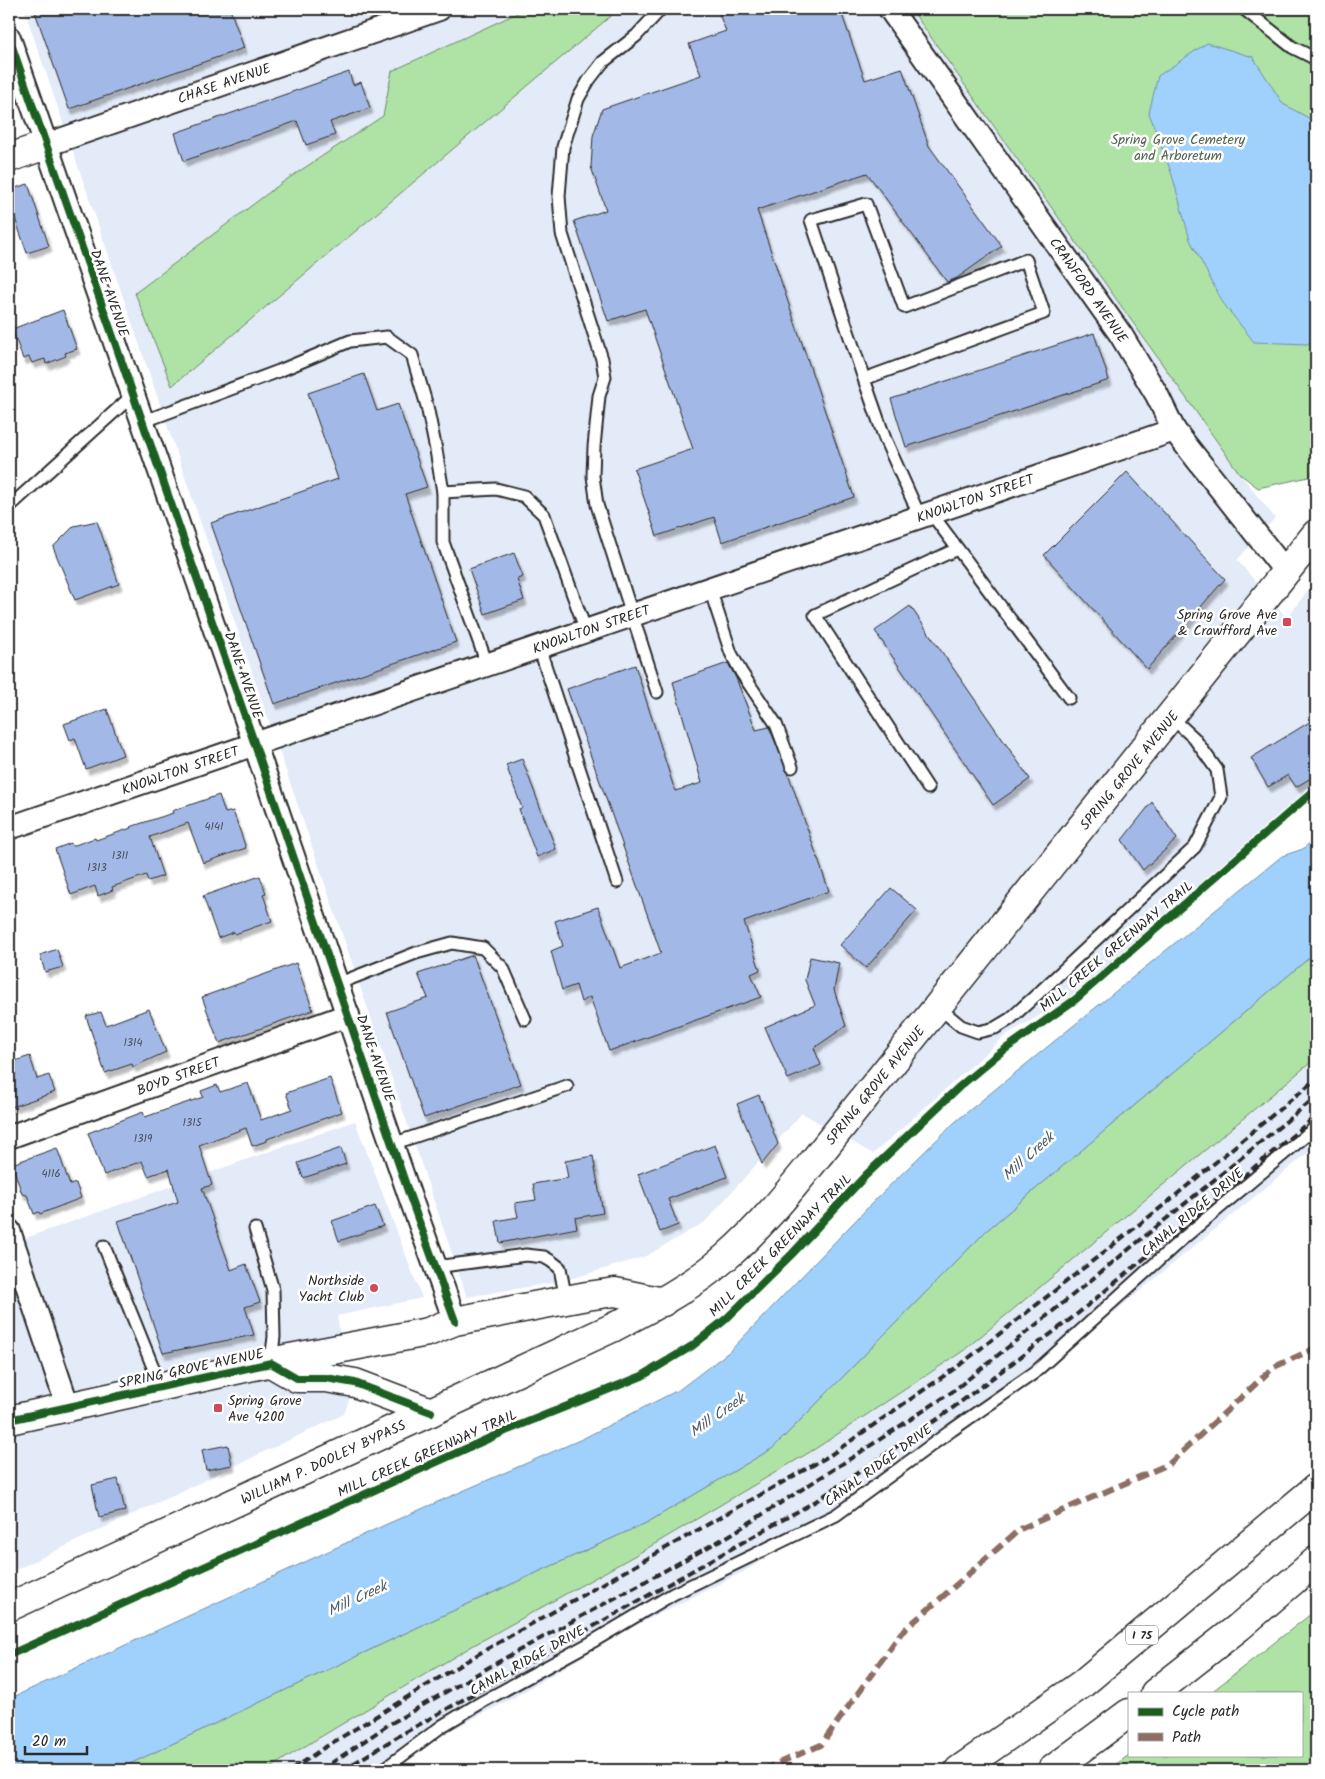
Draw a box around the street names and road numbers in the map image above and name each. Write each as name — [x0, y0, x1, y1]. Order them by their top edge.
street label: CHASE AVENUE — [175, 57, 275, 110]
street label: CRAWFORD AVENUE — [1043, 233, 1133, 349]
street label: DANE AVENUE — [84, 247, 135, 341]
street label: KNOWLTON STREET — [914, 468, 1039, 529]
street label: KNOWLTON STREET — [530, 599, 655, 660]
street label: DANE AVENUE — [218, 629, 269, 723]
street label: SPRING GROVE AVENUE — [1075, 706, 1185, 835]
street label: KNOWLTON STREET — [119, 740, 244, 801]
street label: MILL CREEK GREENWAY TRAIL — [1035, 876, 1198, 1018]
street label: DANE AVENUE — [350, 1012, 401, 1106]
street label: SPRING GROVE AVENUE — [821, 1021, 931, 1150]
street label: BOYD STREET — [134, 1051, 224, 1102]
street label: CANAL RIDGE DRIVE — [1136, 1162, 1250, 1263]
street label: MILL CREEK GREENWAY TRAIL — [704, 1169, 857, 1322]
street label: SPRING GROVE AVENUE — [117, 1343, 267, 1395]
street label: MILL CREEK GREENWAY TRAIL — [334, 1404, 521, 1504]
street label: WILLIAM P. DOOLEY BYPASS — [237, 1415, 410, 1511]
street label: CANAL RIDGE DRIVE — [820, 1418, 938, 1513]
street label: CANAL RIDGE DRIVE — [466, 1620, 590, 1702]
road number: I 75 — [1126, 1626, 1158, 1644]

